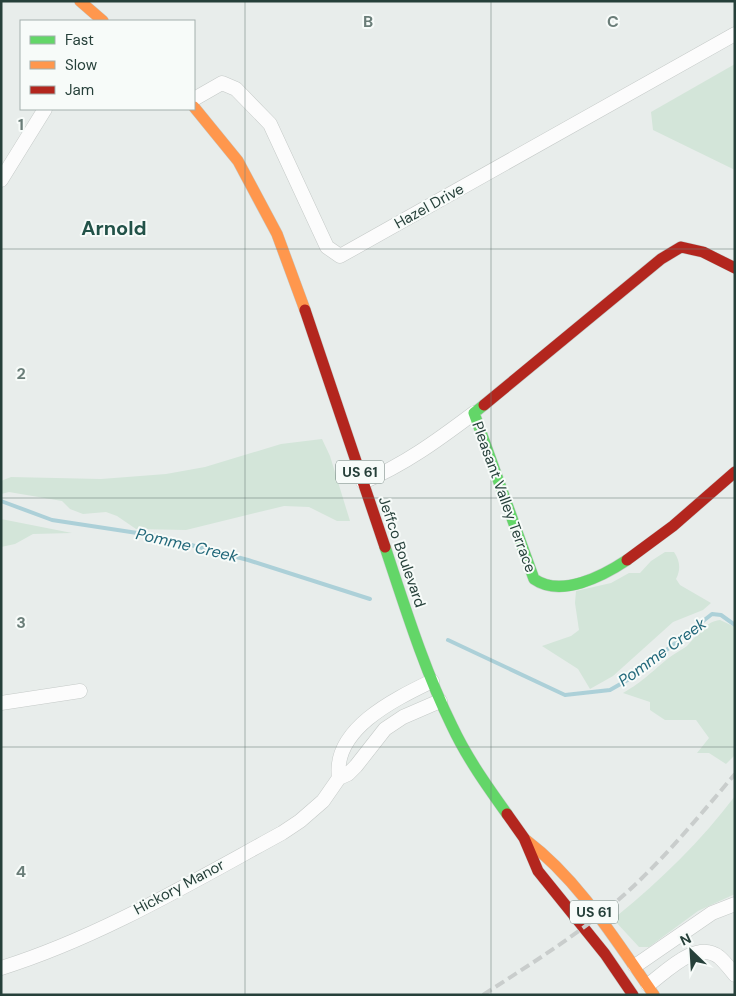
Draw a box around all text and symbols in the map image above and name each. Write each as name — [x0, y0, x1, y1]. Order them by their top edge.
text: B — [363, 11, 373, 32]
text: C — [607, 11, 619, 32]
legend — [20, 20, 195, 110]
text: Fast — [65, 30, 94, 50]
text: Slow — [65, 55, 98, 75]
text: Jam — [65, 80, 94, 100]
text: 1 — [18, 114, 24, 135]
street label: Hazel Drive — [391, 179, 467, 233]
district label: Arnold — [81, 215, 147, 241]
text: 2 — [16, 363, 26, 384]
street label: Pleasant Valley Terrace — [467, 419, 541, 575]
road number: US 61 — [336, 461, 384, 484]
street label: Jeffco Boulevard — [374, 494, 430, 610]
water label: Pomme Creek — [134, 523, 241, 567]
text: 3 — [16, 612, 26, 633]
water label: Pomme Creek — [614, 612, 711, 691]
street label: Hickory Manor — [130, 854, 228, 919]
text: 4 — [16, 861, 26, 882]
road number: US 61 — [570, 900, 618, 924]
north arrow — [666, 926, 716, 976]
text: N — [677, 929, 694, 950]

